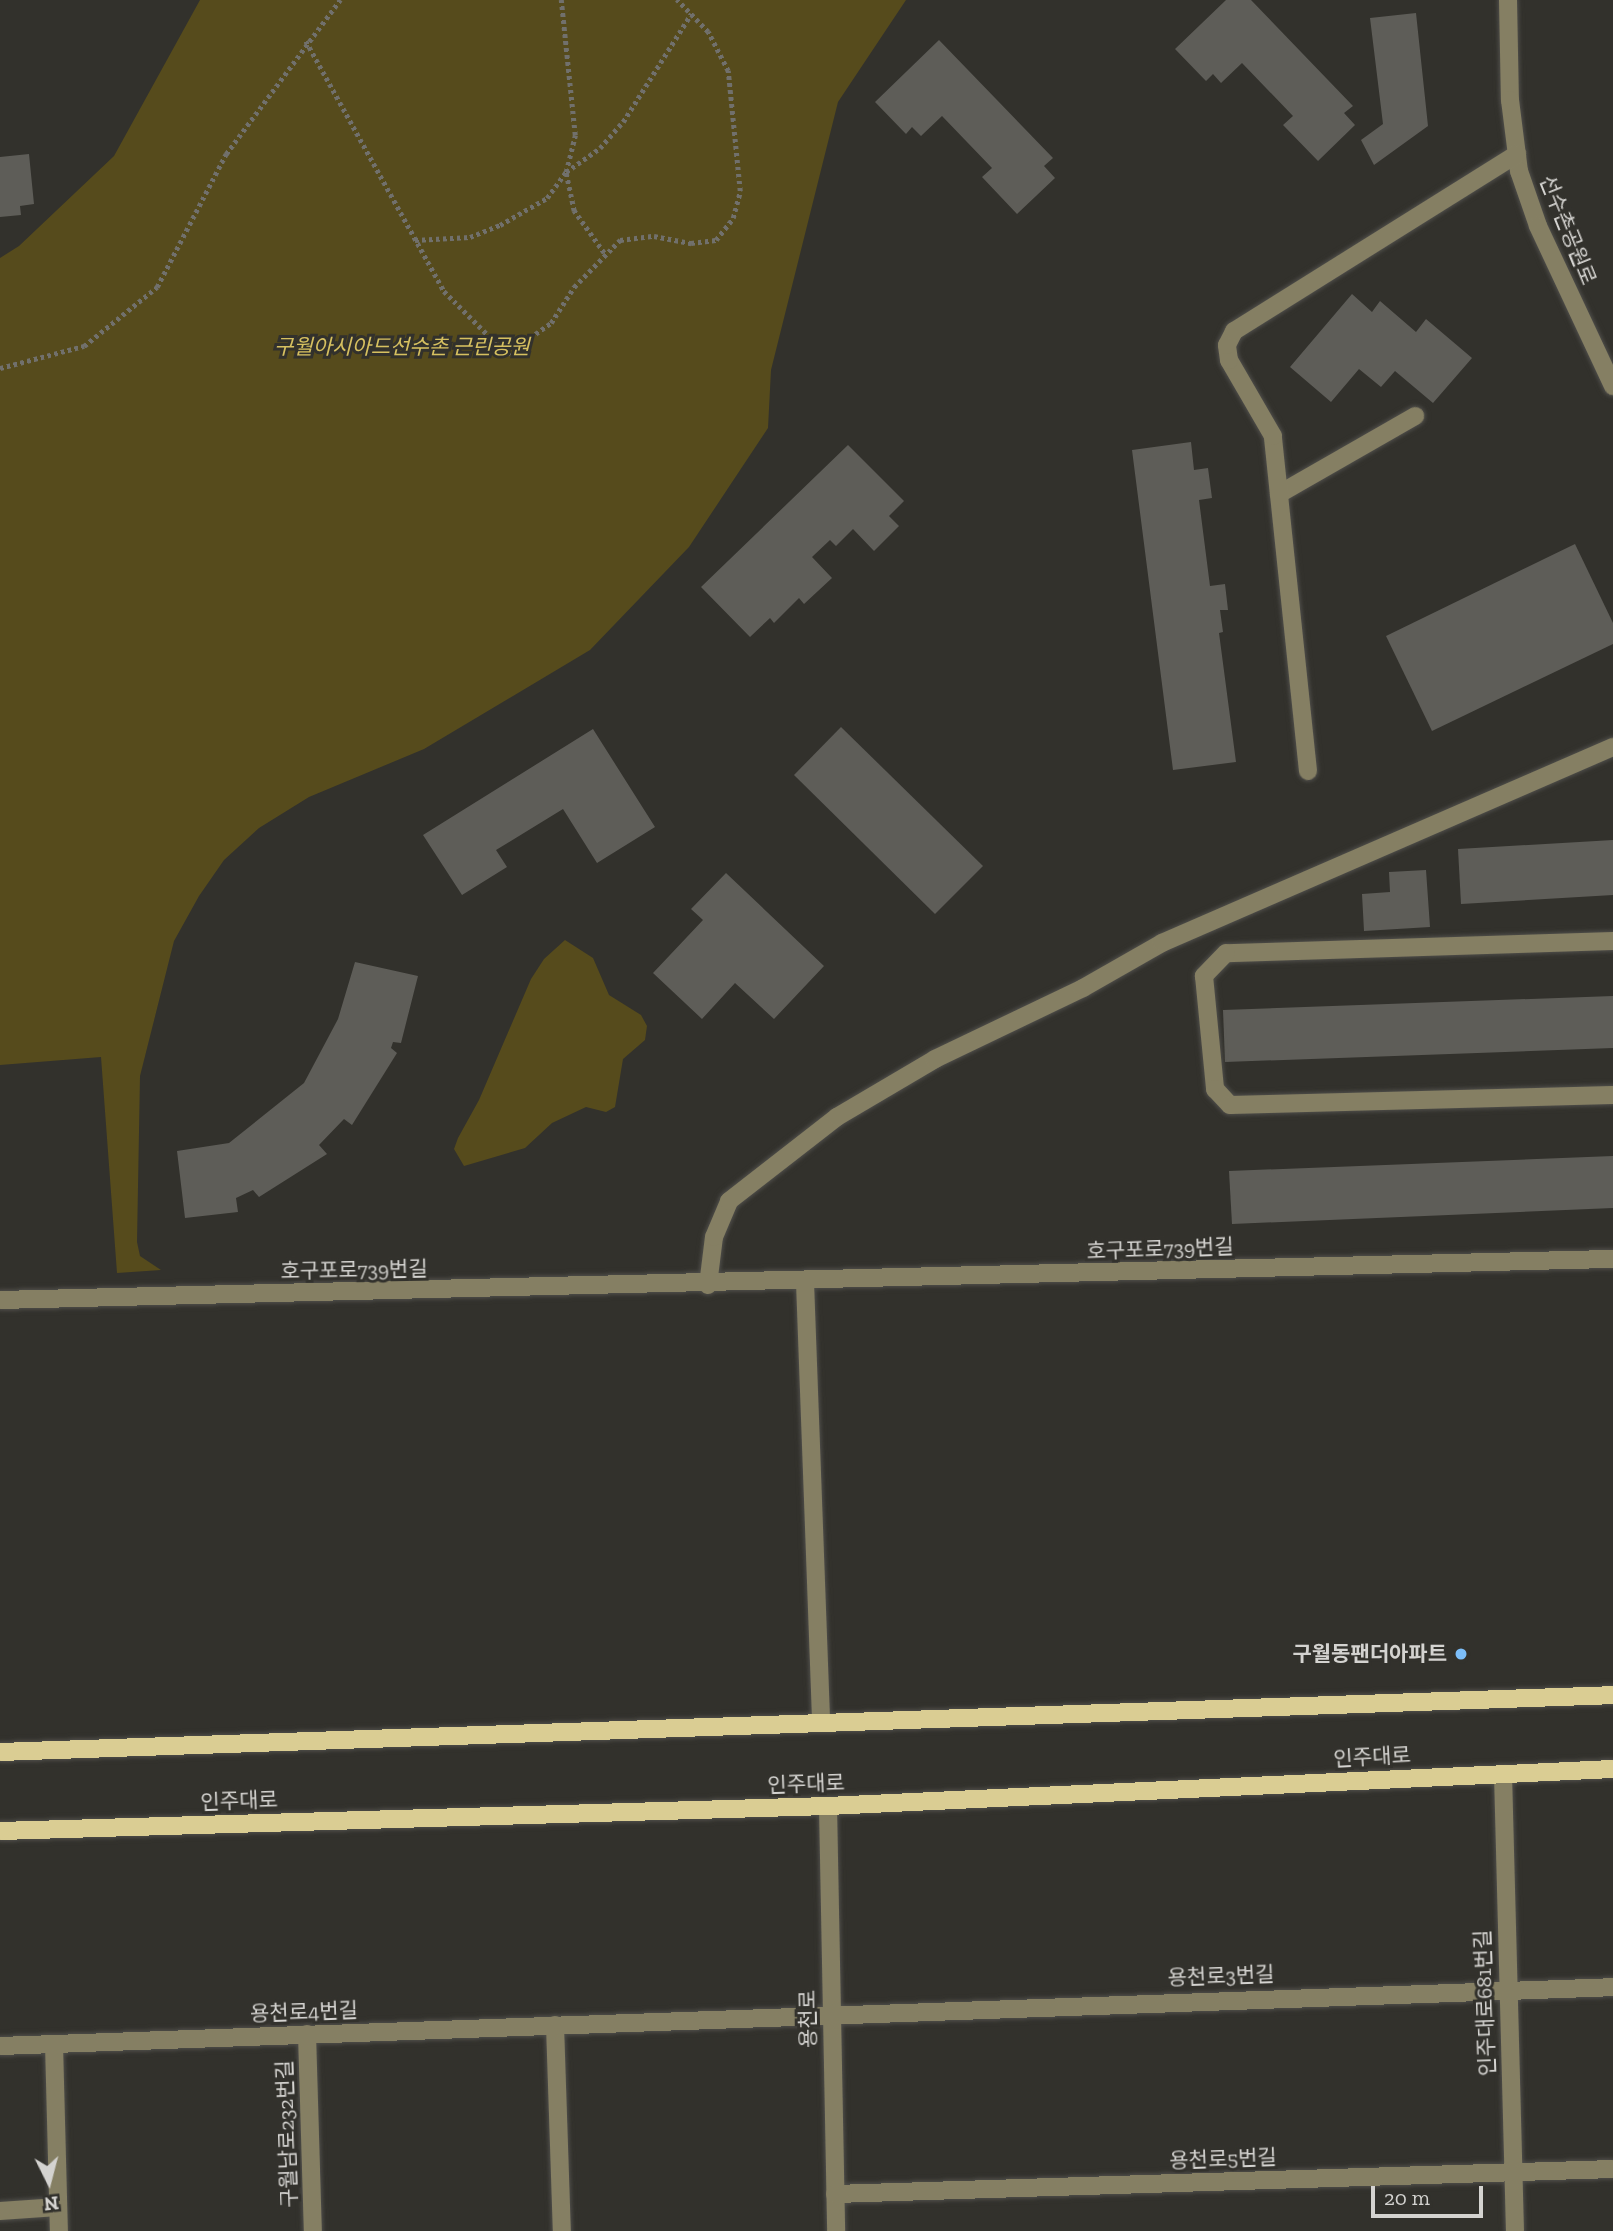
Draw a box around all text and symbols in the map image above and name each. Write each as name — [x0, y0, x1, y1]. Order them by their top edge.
street label: 선수촌공원로 — [1535, 172, 1601, 288]
park label: 구월아시아드선수촌 근린공원 — [274, 334, 530, 360]
street label: 호구포로739번길 — [1086, 1234, 1234, 1264]
street label: 호구포로739번길 — [280, 1256, 428, 1284]
place label: 구월동팬더아파트 — [1292, 1641, 1447, 1667]
marker: 구월동팬더아파트 — [1453, 1646, 1469, 1662]
street label: 인주대로 — [1333, 1742, 1411, 1772]
street label: 인주대로 — [767, 1770, 845, 1798]
street label: 인주대로 — [200, 1787, 278, 1815]
street label: 인주대로681번길 — [1470, 1929, 1500, 2077]
street label: 용천로3번길 — [1167, 1962, 1275, 1990]
street label: 용천로 — [795, 1990, 821, 2048]
street label: 용천로4번길 — [250, 1998, 358, 2026]
street label: 구월남로232번길 — [272, 2060, 302, 2208]
street label: 용천로5번길 — [1169, 2145, 1277, 2173]
north arrow — [14, 2147, 84, 2217]
scale bar — [1375, 2172, 1487, 2216]
text: 20 m — [1384, 2185, 1430, 2210]
text: N — [43, 2191, 60, 2216]

